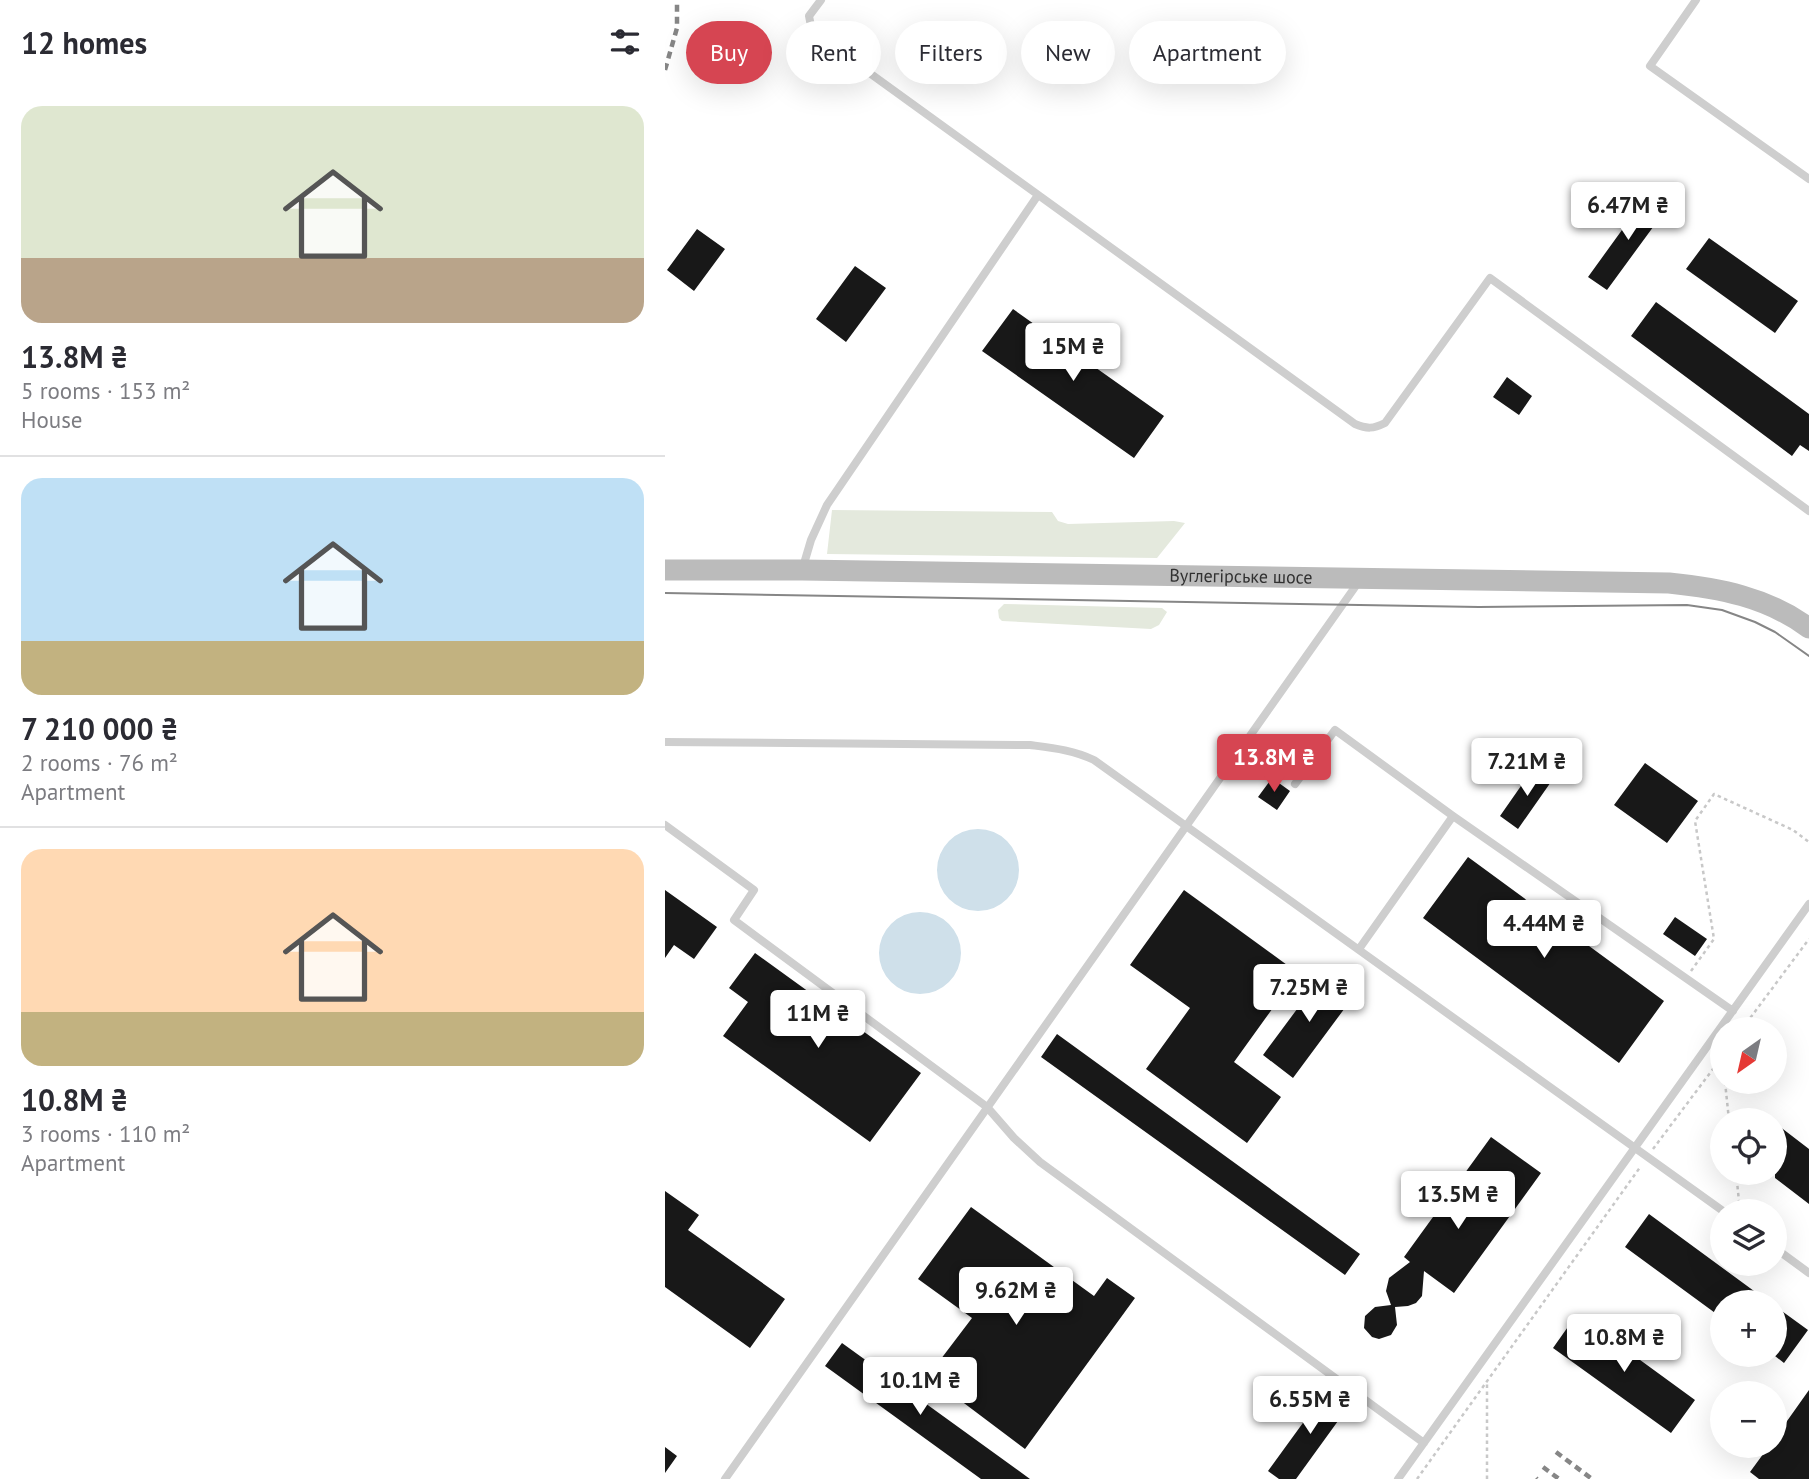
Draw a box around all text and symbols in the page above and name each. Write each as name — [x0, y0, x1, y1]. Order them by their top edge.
chip: Buy — [686, 21, 772, 84]
chip: Rent — [786, 21, 881, 84]
chip: Filters — [895, 21, 1007, 84]
chip: New — [1021, 21, 1115, 84]
chip: Apartment — [1129, 21, 1286, 84]
text: 12 homes — [21, 23, 147, 62]
icon: filters — [606, 23, 644, 61]
icon: home — [270, 151, 396, 277]
pin: 6.47M ₴ — [1563, 182, 1693, 242]
text: 6.47M ₴ — [1587, 190, 1669, 219]
pin: 15M ₴ — [1024, 324, 1122, 383]
text: 15M ₴ — [1041, 331, 1105, 360]
text: 13.8M ₴ — [21, 337, 128, 376]
text: 5 rooms · 153 m² — [21, 376, 190, 405]
text: House — [21, 405, 83, 434]
icon: home — [270, 523, 396, 649]
street label: Вуглегірське шосе — [1169, 564, 1313, 589]
text: 7 210 000 ₴ — [21, 709, 178, 748]
pin: 13.8M ₴ — [1209, 734, 1339, 794]
pin: 7.21M ₴ — [1462, 738, 1592, 798]
text: 13.8M ₴ — [1233, 742, 1315, 771]
text: 7.21M ₴ — [1487, 746, 1567, 775]
text: 2 rooms · 76 m² — [21, 748, 178, 777]
text: Apartment — [21, 777, 125, 806]
icon: home — [270, 894, 396, 1020]
pin: 4.44M ₴ — [1479, 900, 1609, 960]
text: 4.44M ₴ — [1503, 908, 1585, 937]
pin: 7.25M ₴ — [1244, 964, 1374, 1024]
text: 7.25M ₴ — [1269, 972, 1349, 1001]
pin: 11M ₴ — [769, 990, 867, 1050]
text: 11M ₴ — [786, 998, 850, 1027]
north arrow — [1710, 1017, 1787, 1094]
map controls — [1710, 1017, 1787, 1458]
text: 10.8M ₴ — [21, 1080, 128, 1119]
button: locate — [1710, 1108, 1787, 1185]
text: 3 rooms · 110 m² — [21, 1119, 190, 1148]
text: Apartment — [21, 1148, 125, 1177]
pin: 13.5M ₴ — [1393, 1172, 1523, 1231]
text: 13.5M ₴ — [1417, 1179, 1499, 1208]
button: layers — [1710, 1199, 1787, 1276]
pin: 9.62M ₴ — [951, 1268, 1081, 1327]
text: 9.62M ₴ — [975, 1275, 1057, 1304]
button: + — [1710, 1290, 1787, 1367]
pin: 10.8M ₴ — [1559, 1314, 1689, 1374]
text: 10.8M ₴ — [1583, 1322, 1665, 1351]
pin: 10.1M ₴ — [855, 1358, 985, 1417]
text: 10.1M ₴ — [879, 1365, 961, 1394]
pin: 6.55M ₴ — [1245, 1376, 1375, 1436]
button: − — [1710, 1381, 1787, 1458]
text: 6.55M ₴ — [1269, 1384, 1351, 1413]

